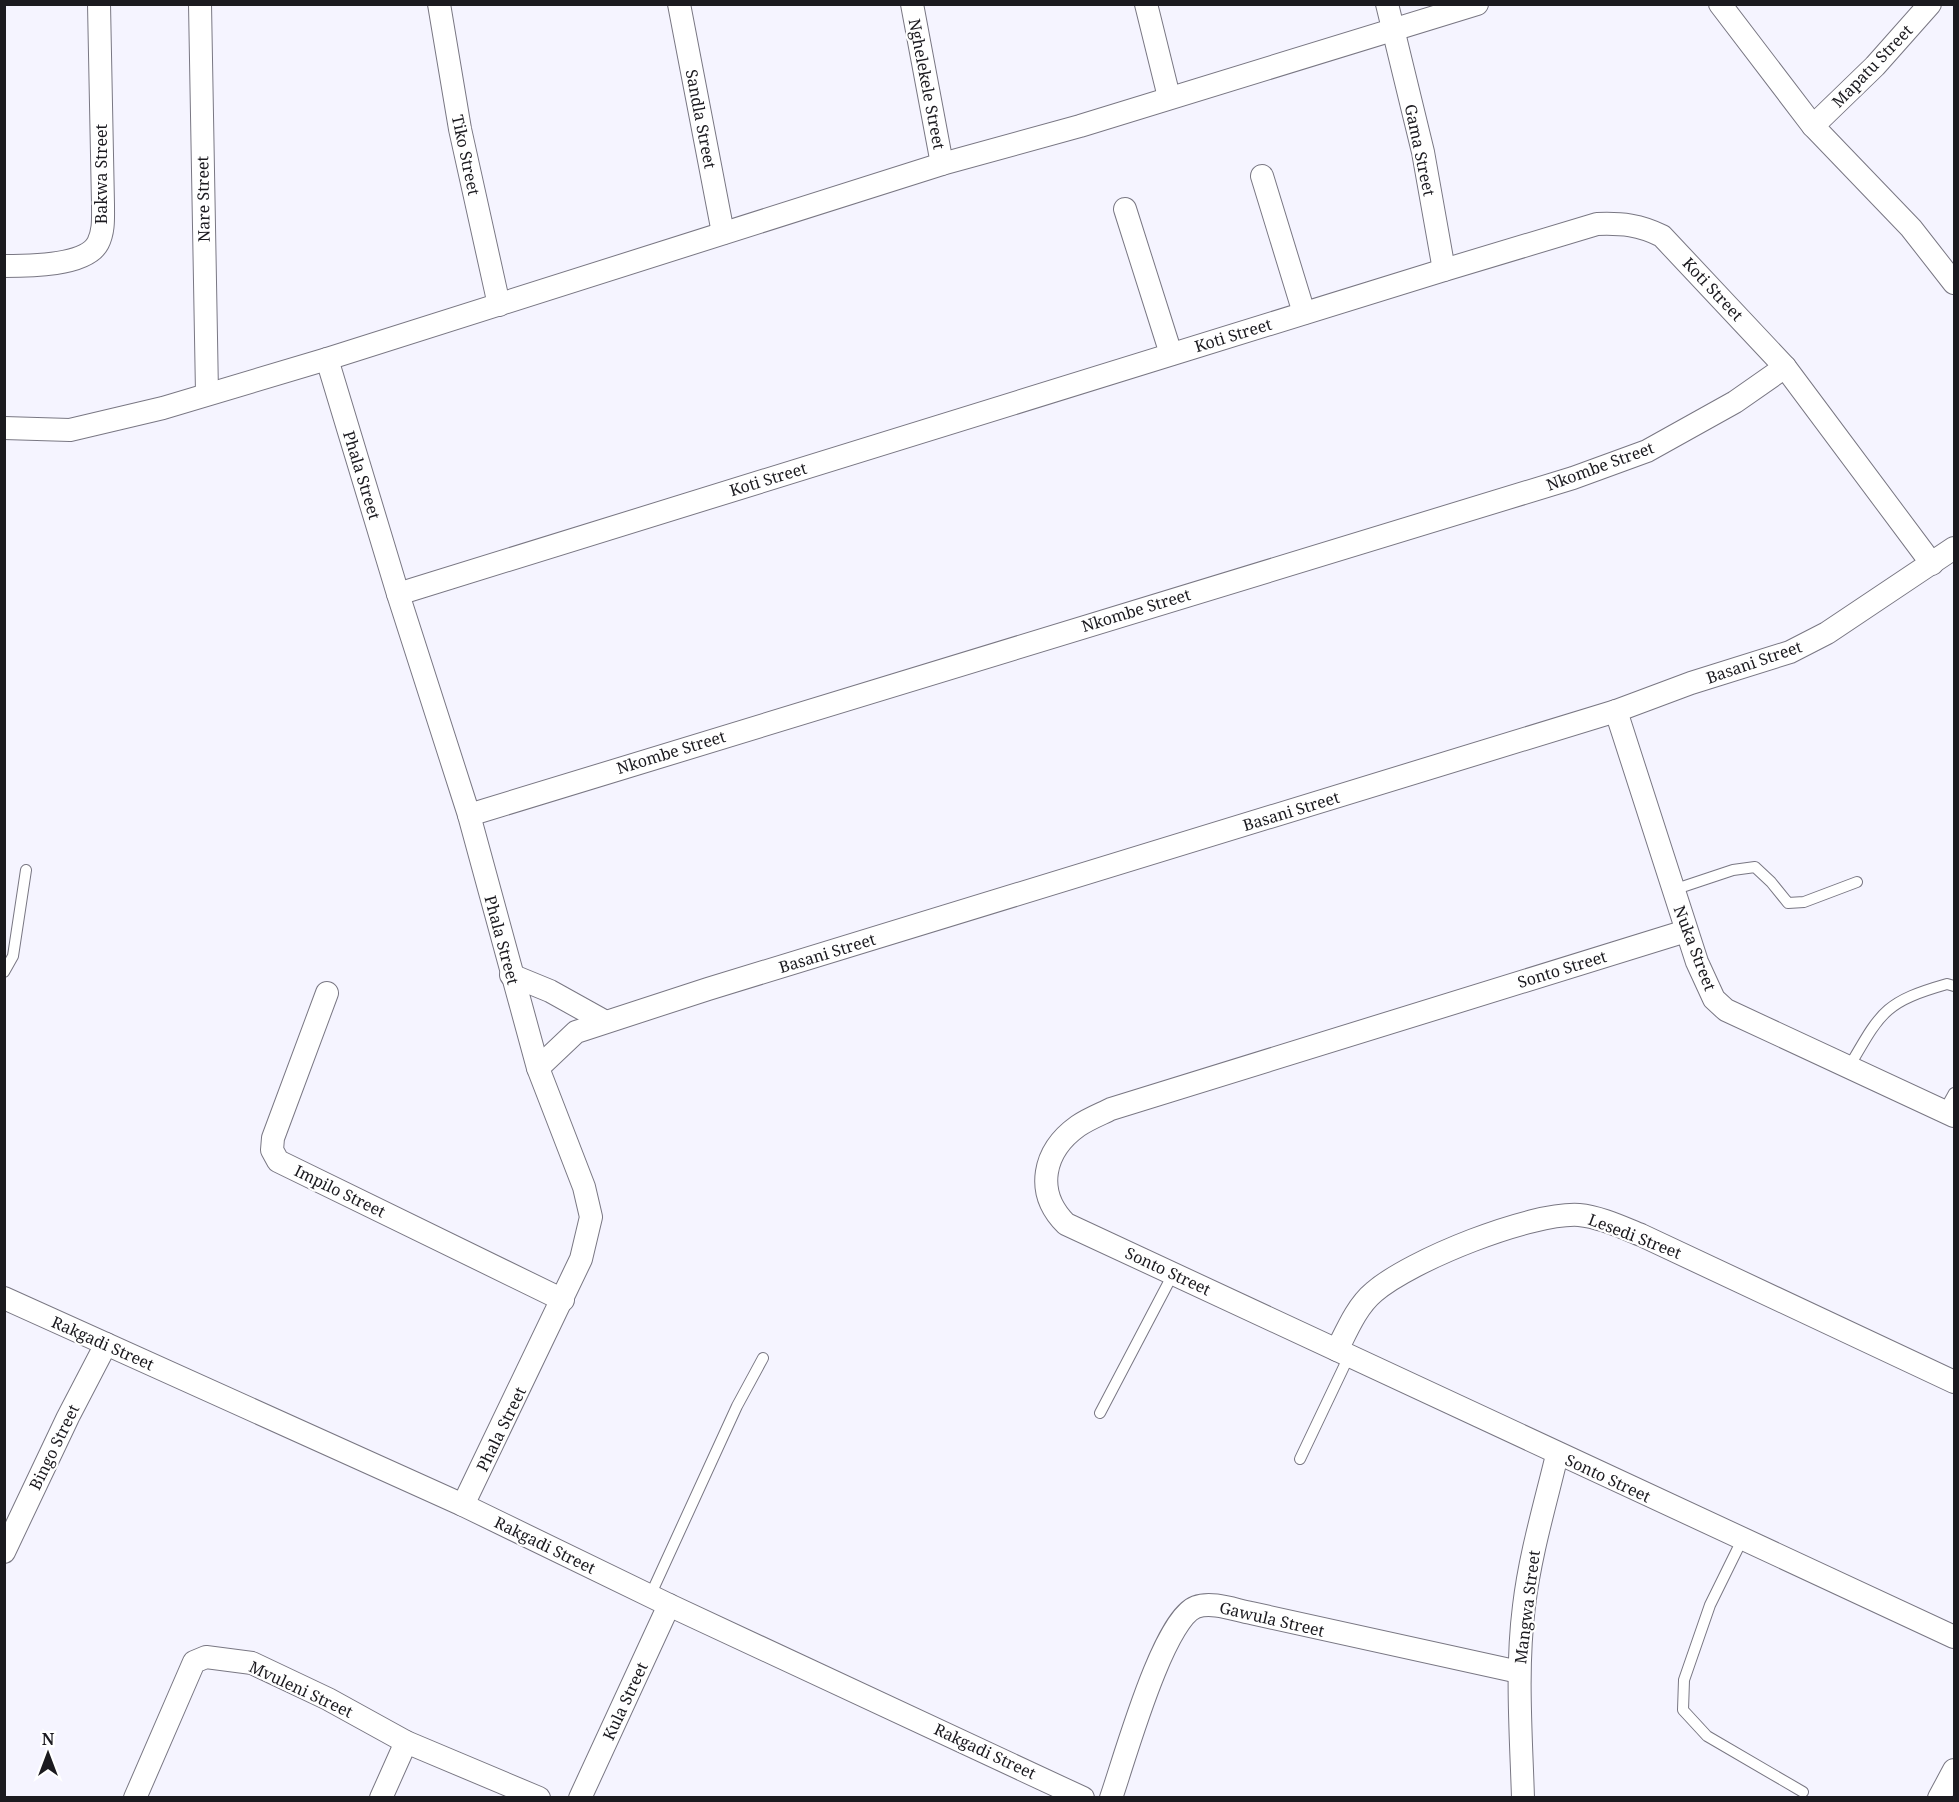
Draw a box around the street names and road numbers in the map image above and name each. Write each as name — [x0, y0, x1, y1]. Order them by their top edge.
street label: Nghelekele Street — [904, 17, 951, 152]
street label: Mapatu Street — [1827, 19, 1917, 112]
street label: Sandla Street — [681, 68, 721, 171]
street label: Gama Street — [1400, 102, 1441, 198]
street label: Tiko Street — [447, 113, 485, 198]
street label: Bakwa Street — [90, 123, 112, 224]
street label: Nare Street — [191, 155, 215, 242]
street label: Koti Street — [1678, 252, 1748, 326]
street label: Koti Street — [1192, 313, 1275, 357]
street label: Phala Street — [338, 428, 386, 522]
street label: Nkombe Street — [1543, 436, 1657, 496]
street label: Koti Street — [727, 457, 810, 501]
street label: Nkombe Street — [1079, 583, 1193, 637]
street label: Basani Street — [1703, 635, 1805, 689]
street label: Nkombe Street — [614, 725, 728, 779]
street label: Basani Street — [1240, 786, 1342, 836]
street label: Phala Street — [480, 893, 525, 987]
street label: Nuka Street — [1669, 902, 1721, 994]
street label: Basani Street — [776, 928, 878, 978]
street label: Sonto Street — [1515, 945, 1610, 993]
street label: Impilo Street — [291, 1159, 390, 1223]
street label: Lesedi Street — [1585, 1208, 1685, 1264]
street label: Sonto Street — [1122, 1242, 1215, 1301]
street label: Rakgadi Street — [48, 1311, 158, 1376]
street label: Phala Street — [471, 1383, 531, 1475]
street label: Bingo Street — [24, 1400, 84, 1493]
street label: Sonto Street — [1562, 1449, 1655, 1508]
street label: Rakgadi Street — [491, 1511, 600, 1579]
street label: Mangwa Street — [1509, 1548, 1545, 1665]
street label: Gawula Street — [1217, 1596, 1327, 1642]
street label: Mvuleni Street — [246, 1655, 357, 1723]
street label: Kula Street — [597, 1658, 653, 1744]
street label: Rakgadi Street — [931, 1718, 1040, 1784]

